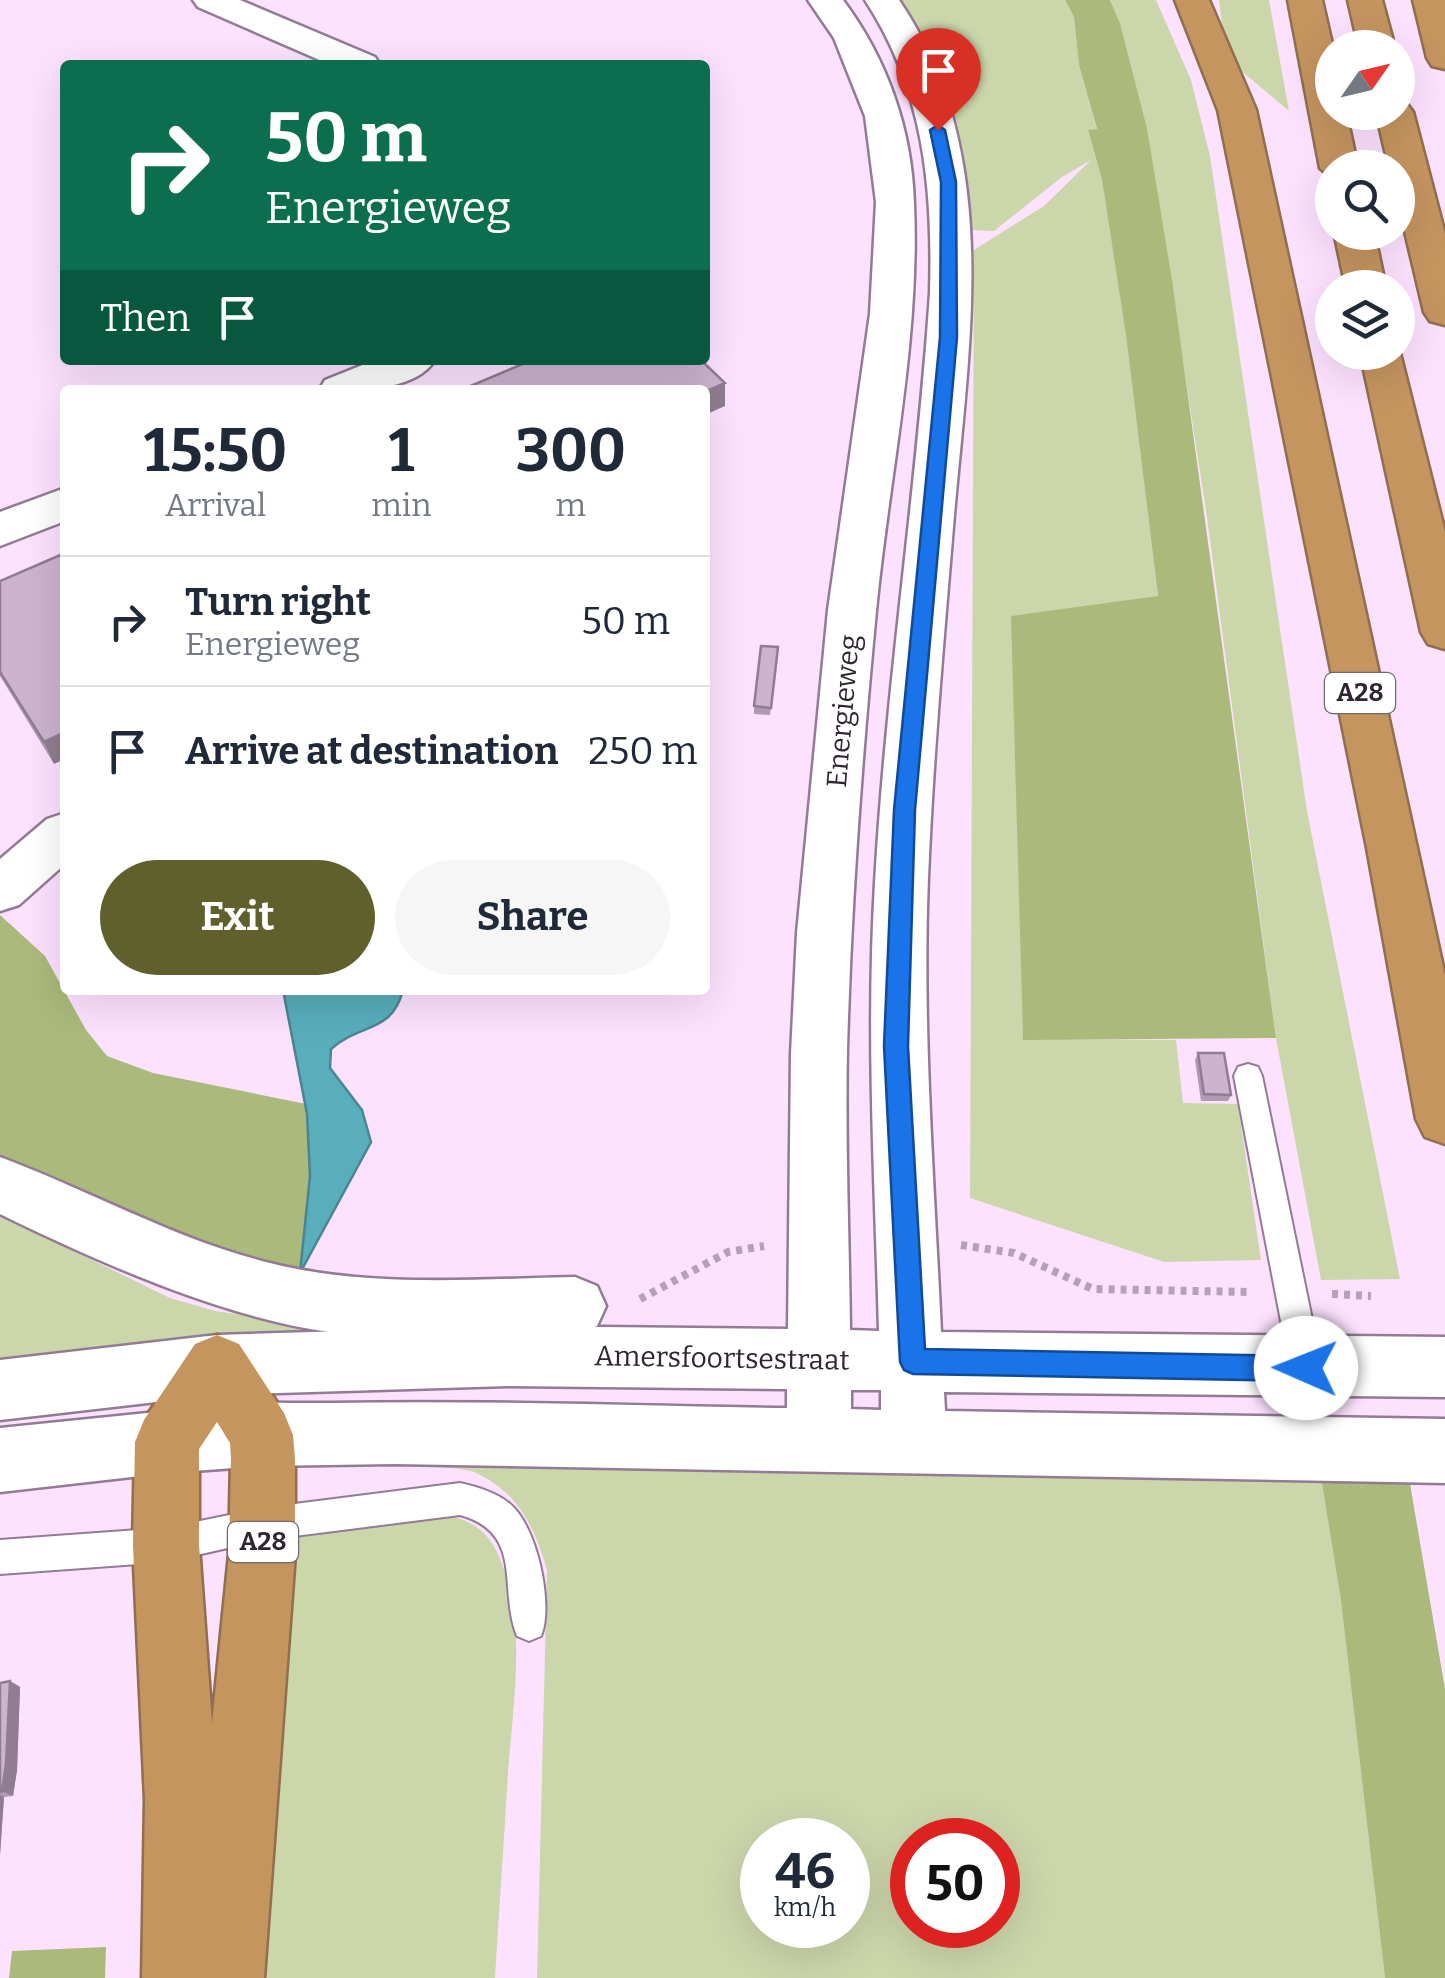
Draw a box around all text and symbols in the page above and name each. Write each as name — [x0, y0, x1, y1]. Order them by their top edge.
pin — [896, 28, 981, 131]
north arrow — [1315, 30, 1415, 130]
map controls — [1315, 30, 1415, 370]
icon: arrive — [911, 43, 966, 98]
text: 50 m — [265, 96, 427, 180]
icon: right — [100, 100, 230, 230]
button: search — [1315, 150, 1415, 250]
text: Energieweg — [265, 181, 511, 235]
button: layers — [1315, 270, 1415, 370]
icon: arrive — [210, 290, 265, 345]
text: Then — [100, 295, 190, 341]
text: 15:50 — [144, 415, 287, 487]
text: 1 — [388, 415, 414, 487]
text: 300 — [515, 415, 626, 487]
text: Arrival — [165, 486, 266, 524]
text: min — [371, 486, 432, 524]
text: m — [556, 486, 586, 524]
text: Turn right — [185, 579, 371, 625]
icon: right — [100, 594, 155, 649]
text: 50 m — [581, 598, 670, 644]
text: Energieweg — [185, 625, 360, 663]
street label: Energieweg — [820, 633, 866, 789]
road number: A28 — [1325, 673, 1395, 713]
icon: arrive — [100, 724, 155, 779]
text: Arrive at destination — [185, 728, 558, 774]
text: 250 m — [588, 728, 698, 774]
button: Exit — [100, 860, 375, 975]
button: Share — [395, 860, 670, 975]
position arrow — [1254, 1316, 1358, 1420]
street label: Amersfoortsestraat — [594, 1339, 850, 1377]
road number: A28 — [228, 1522, 298, 1562]
speed limit sign: 50 — [890, 1818, 1020, 1948]
text: 46 — [775, 1841, 835, 1901]
text: km/h — [774, 1893, 836, 1923]

